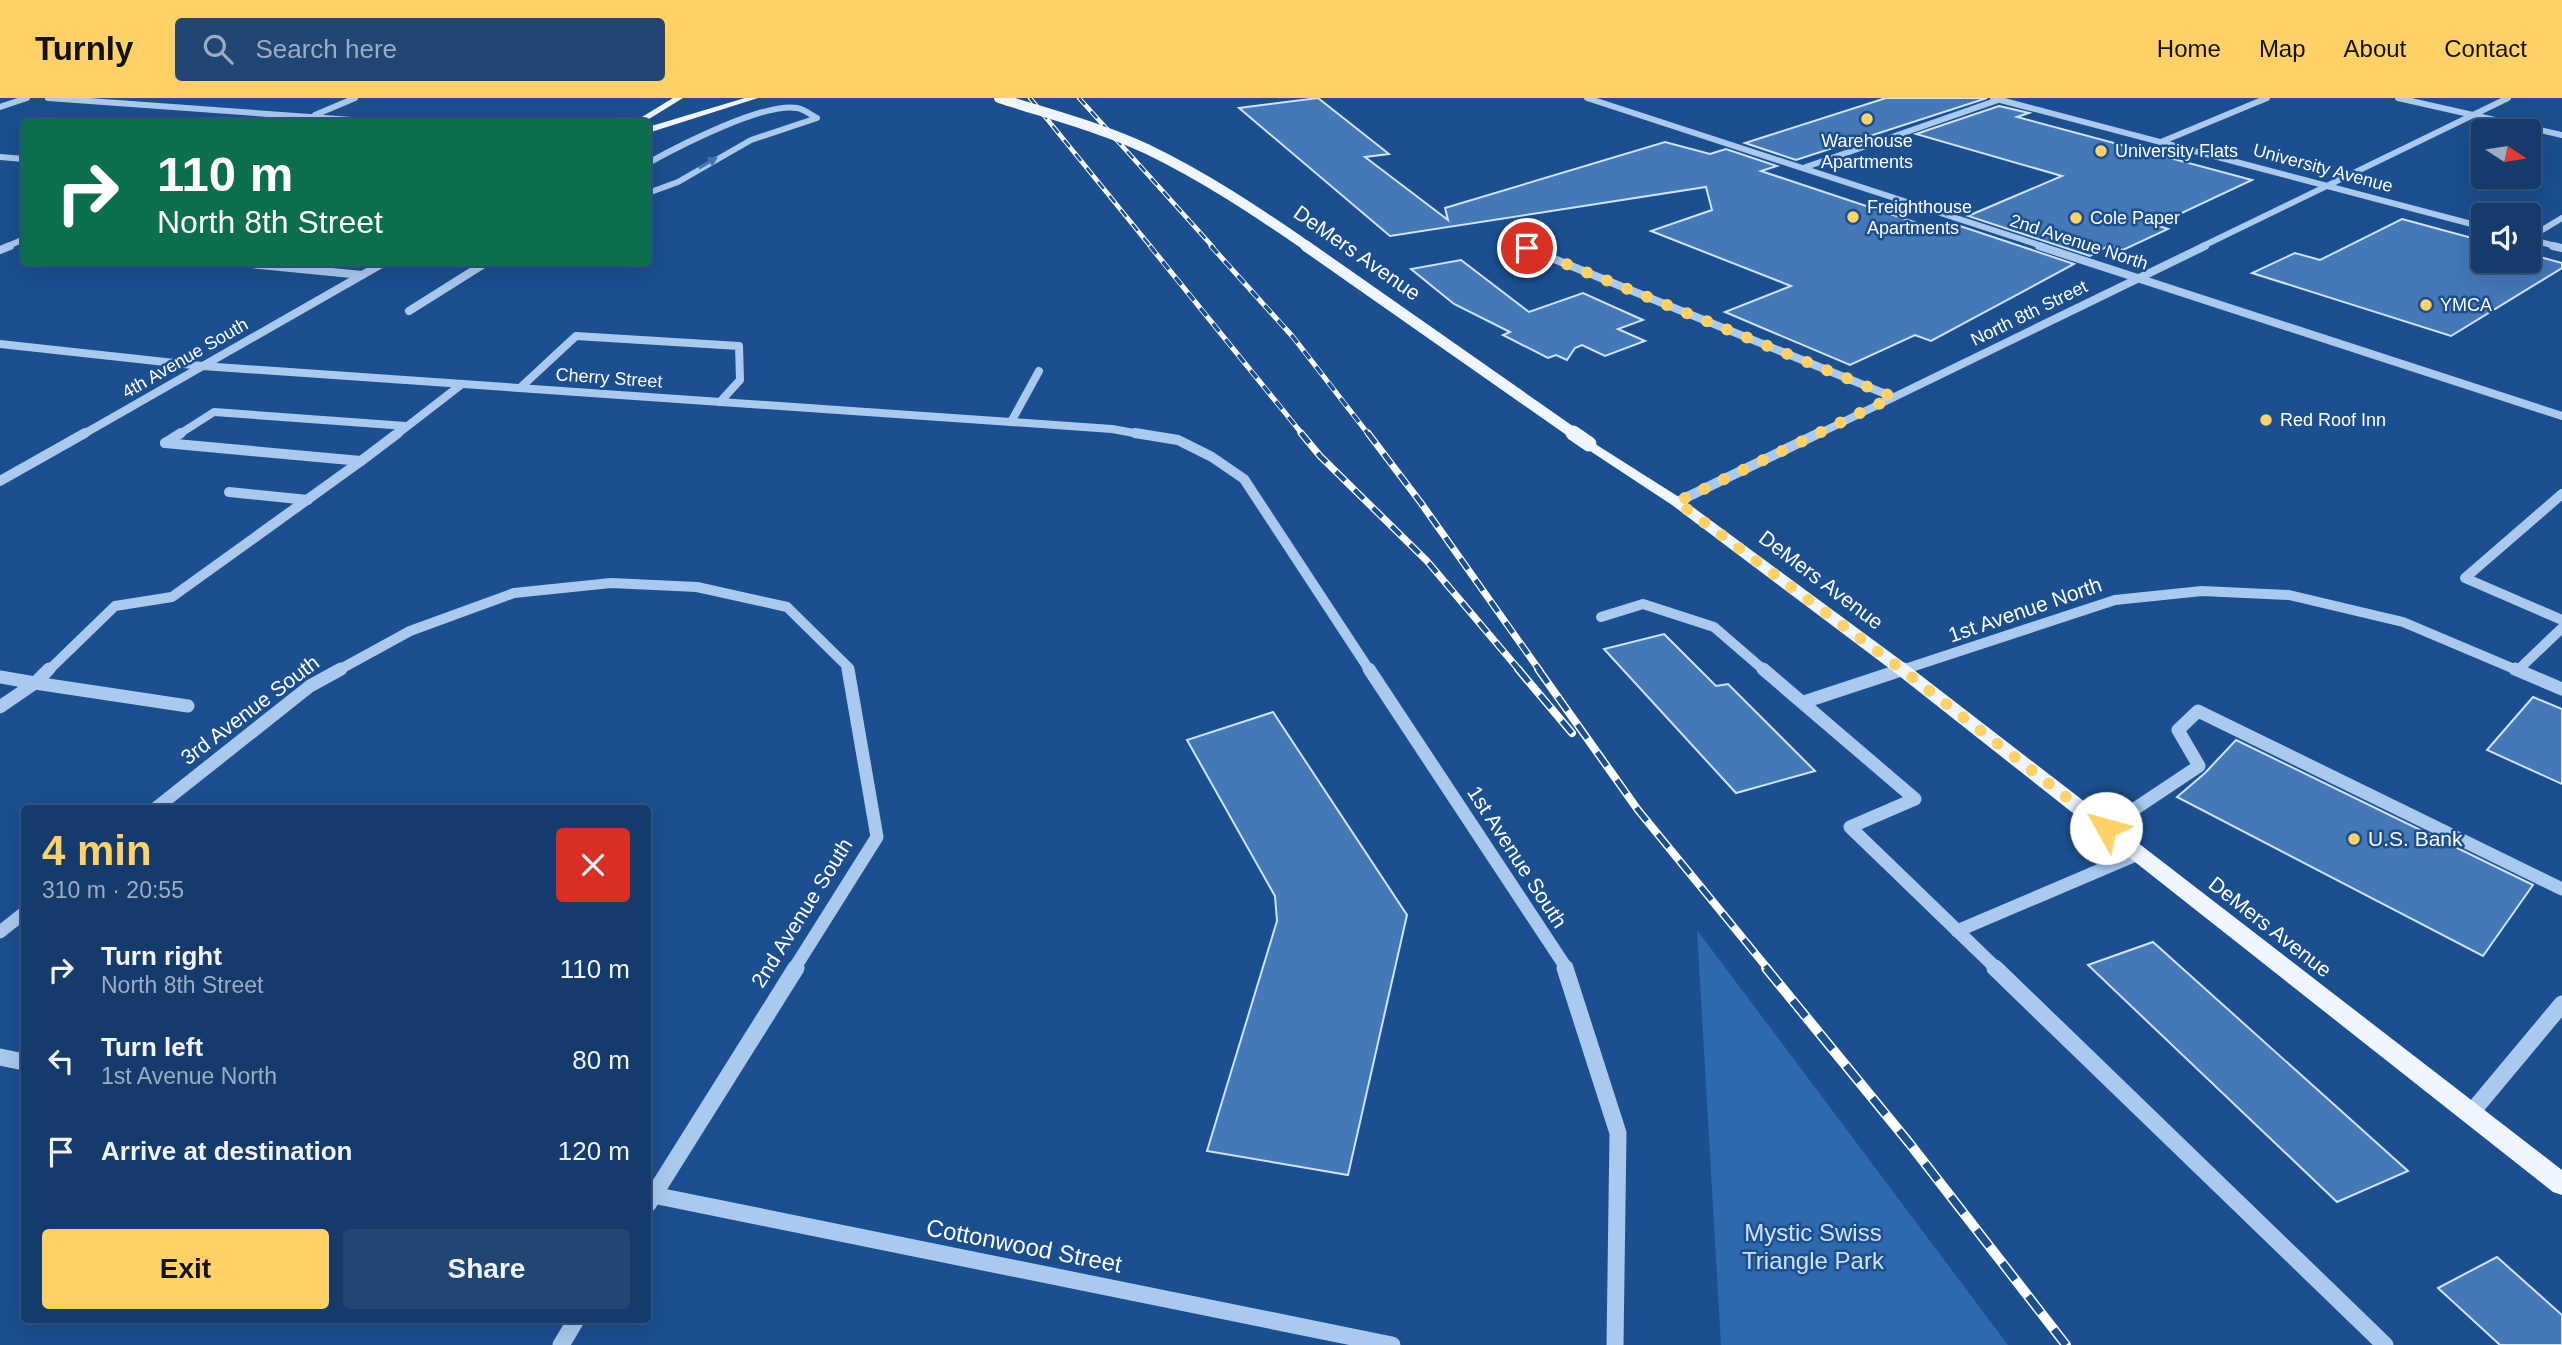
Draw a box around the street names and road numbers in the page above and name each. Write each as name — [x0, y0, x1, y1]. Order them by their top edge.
street label: University Avenue — [2251, 140, 2395, 196]
street label: DeMers Avenue — [1290, 200, 1425, 305]
street label: 2nd Avenue North — [2008, 210, 2150, 274]
street label: North 8th Street — [1968, 276, 2090, 350]
street label: 4th Avenue South — [119, 314, 251, 402]
street label: Cherry Street — [555, 364, 663, 392]
street label: DeMers Avenue — [1755, 526, 1888, 634]
street label: 1st Avenue North — [1945, 572, 2105, 647]
street label: 3rd Avenue South — [176, 650, 323, 769]
street label: 1st Avenue South — [1463, 782, 1572, 932]
street label: 2nd Avenue South — [746, 834, 857, 991]
street label: DeMers Avenue — [2205, 872, 2336, 982]
street label: Cottonwood Street — [924, 1213, 1125, 1278]

